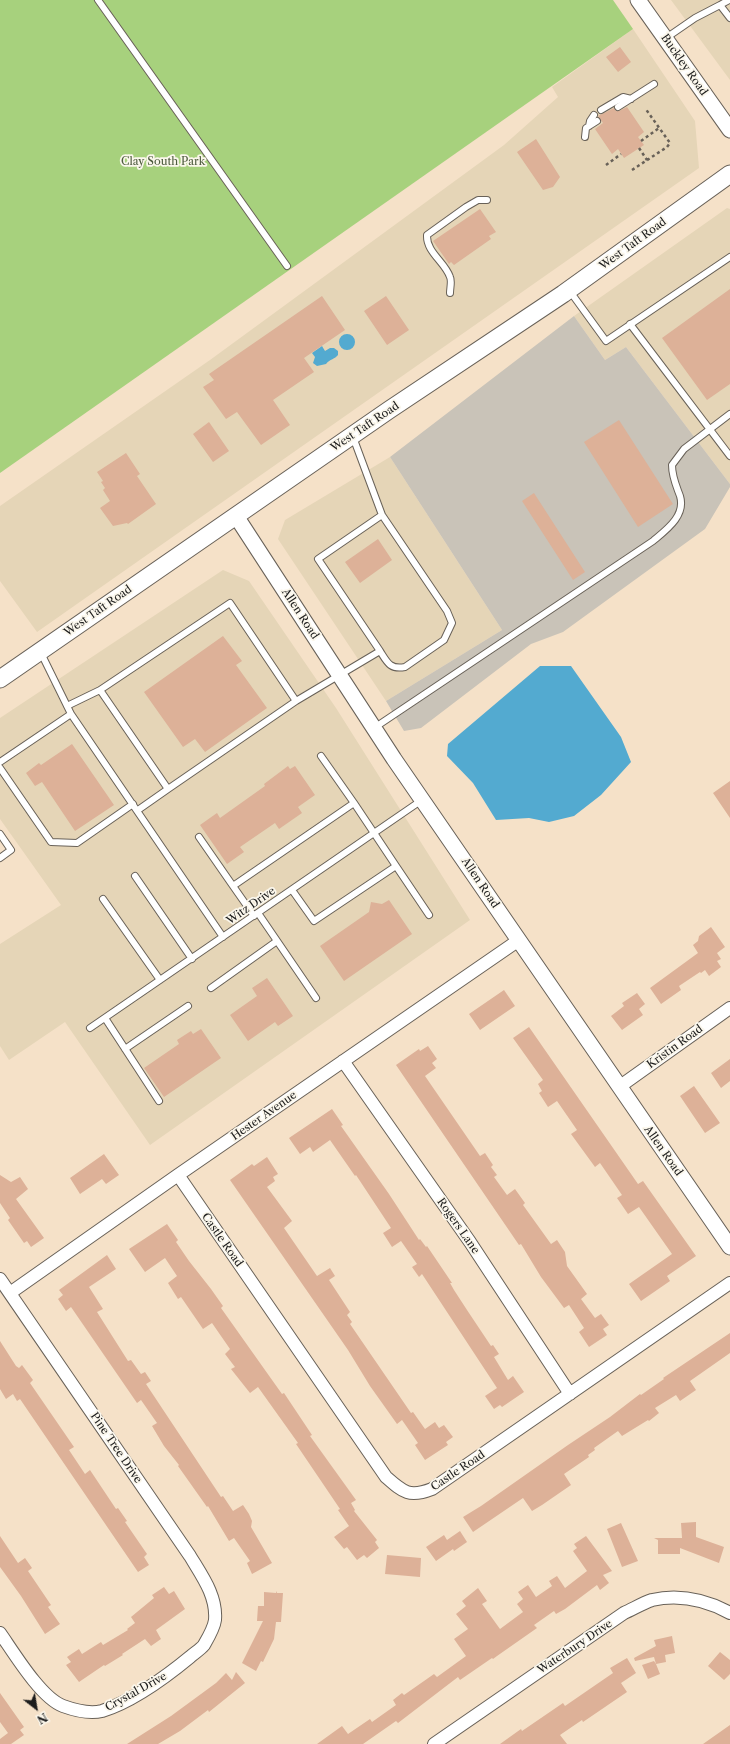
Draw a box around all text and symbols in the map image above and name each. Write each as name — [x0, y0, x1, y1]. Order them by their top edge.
street label: Buckley Road — [658, 32, 710, 98]
park label: Clay South Park — [121, 155, 205, 169]
street label: West Taft Road — [597, 215, 669, 273]
street label: West Taft Road — [328, 399, 402, 455]
street label: West Taft Road — [62, 583, 134, 639]
street label: Allen Road — [279, 586, 321, 642]
street label: Allen Road — [458, 855, 502, 911]
street label: Witz Drive — [224, 884, 278, 928]
street label: Kristin Road — [645, 1022, 705, 1072]
street label: Hester Avenue — [229, 1089, 299, 1143]
street label: Allen Road — [641, 1124, 685, 1178]
street label: Rogers Lane — [434, 1196, 482, 1256]
street label: Castle Road — [199, 1211, 245, 1269]
street label: Pine Tree Drive — [87, 1410, 145, 1486]
street label: Castle Road — [428, 1448, 488, 1494]
street label: Waterbury Drive — [535, 1617, 615, 1677]
street label: Crystal Drive — [103, 1670, 169, 1714]
north arrow — [16, 1688, 56, 1728]
text: N — [34, 1710, 50, 1727]

